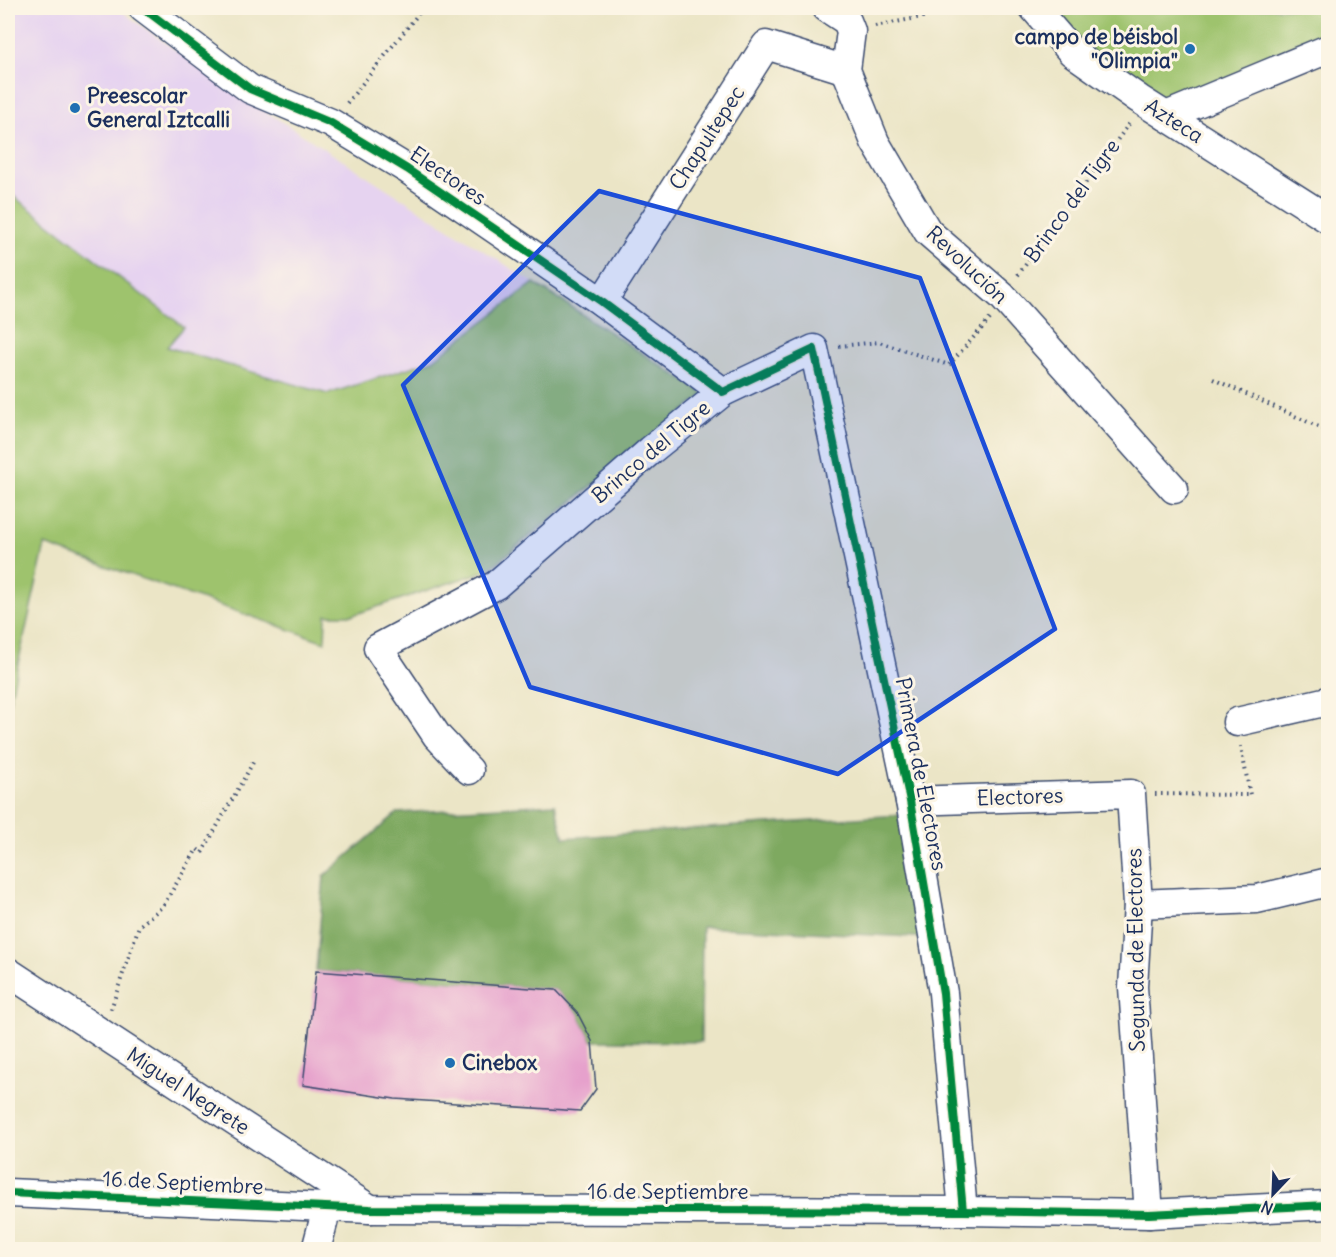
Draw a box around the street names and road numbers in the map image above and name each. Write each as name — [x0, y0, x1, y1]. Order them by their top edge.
street label: Chapultepec — [663, 80, 750, 195]
street label: Azteca — [1140, 92, 1209, 149]
street label: Brinco del Tigre — [1018, 134, 1126, 268]
street label: Electores — [405, 140, 492, 211]
street label: Revolución — [921, 220, 1014, 309]
street label: Brinco del Tigre — [586, 394, 715, 509]
street label: Primera de Electores — [890, 675, 953, 873]
street label: Electores — [976, 781, 1064, 812]
street label: Segunda de Electores — [1120, 848, 1151, 1052]
street label: Miguel Negrete — [122, 1041, 255, 1140]
street label: 16 de Septiembre — [102, 1165, 264, 1200]
street label: 16 de Septiembre — [587, 1178, 749, 1205]

